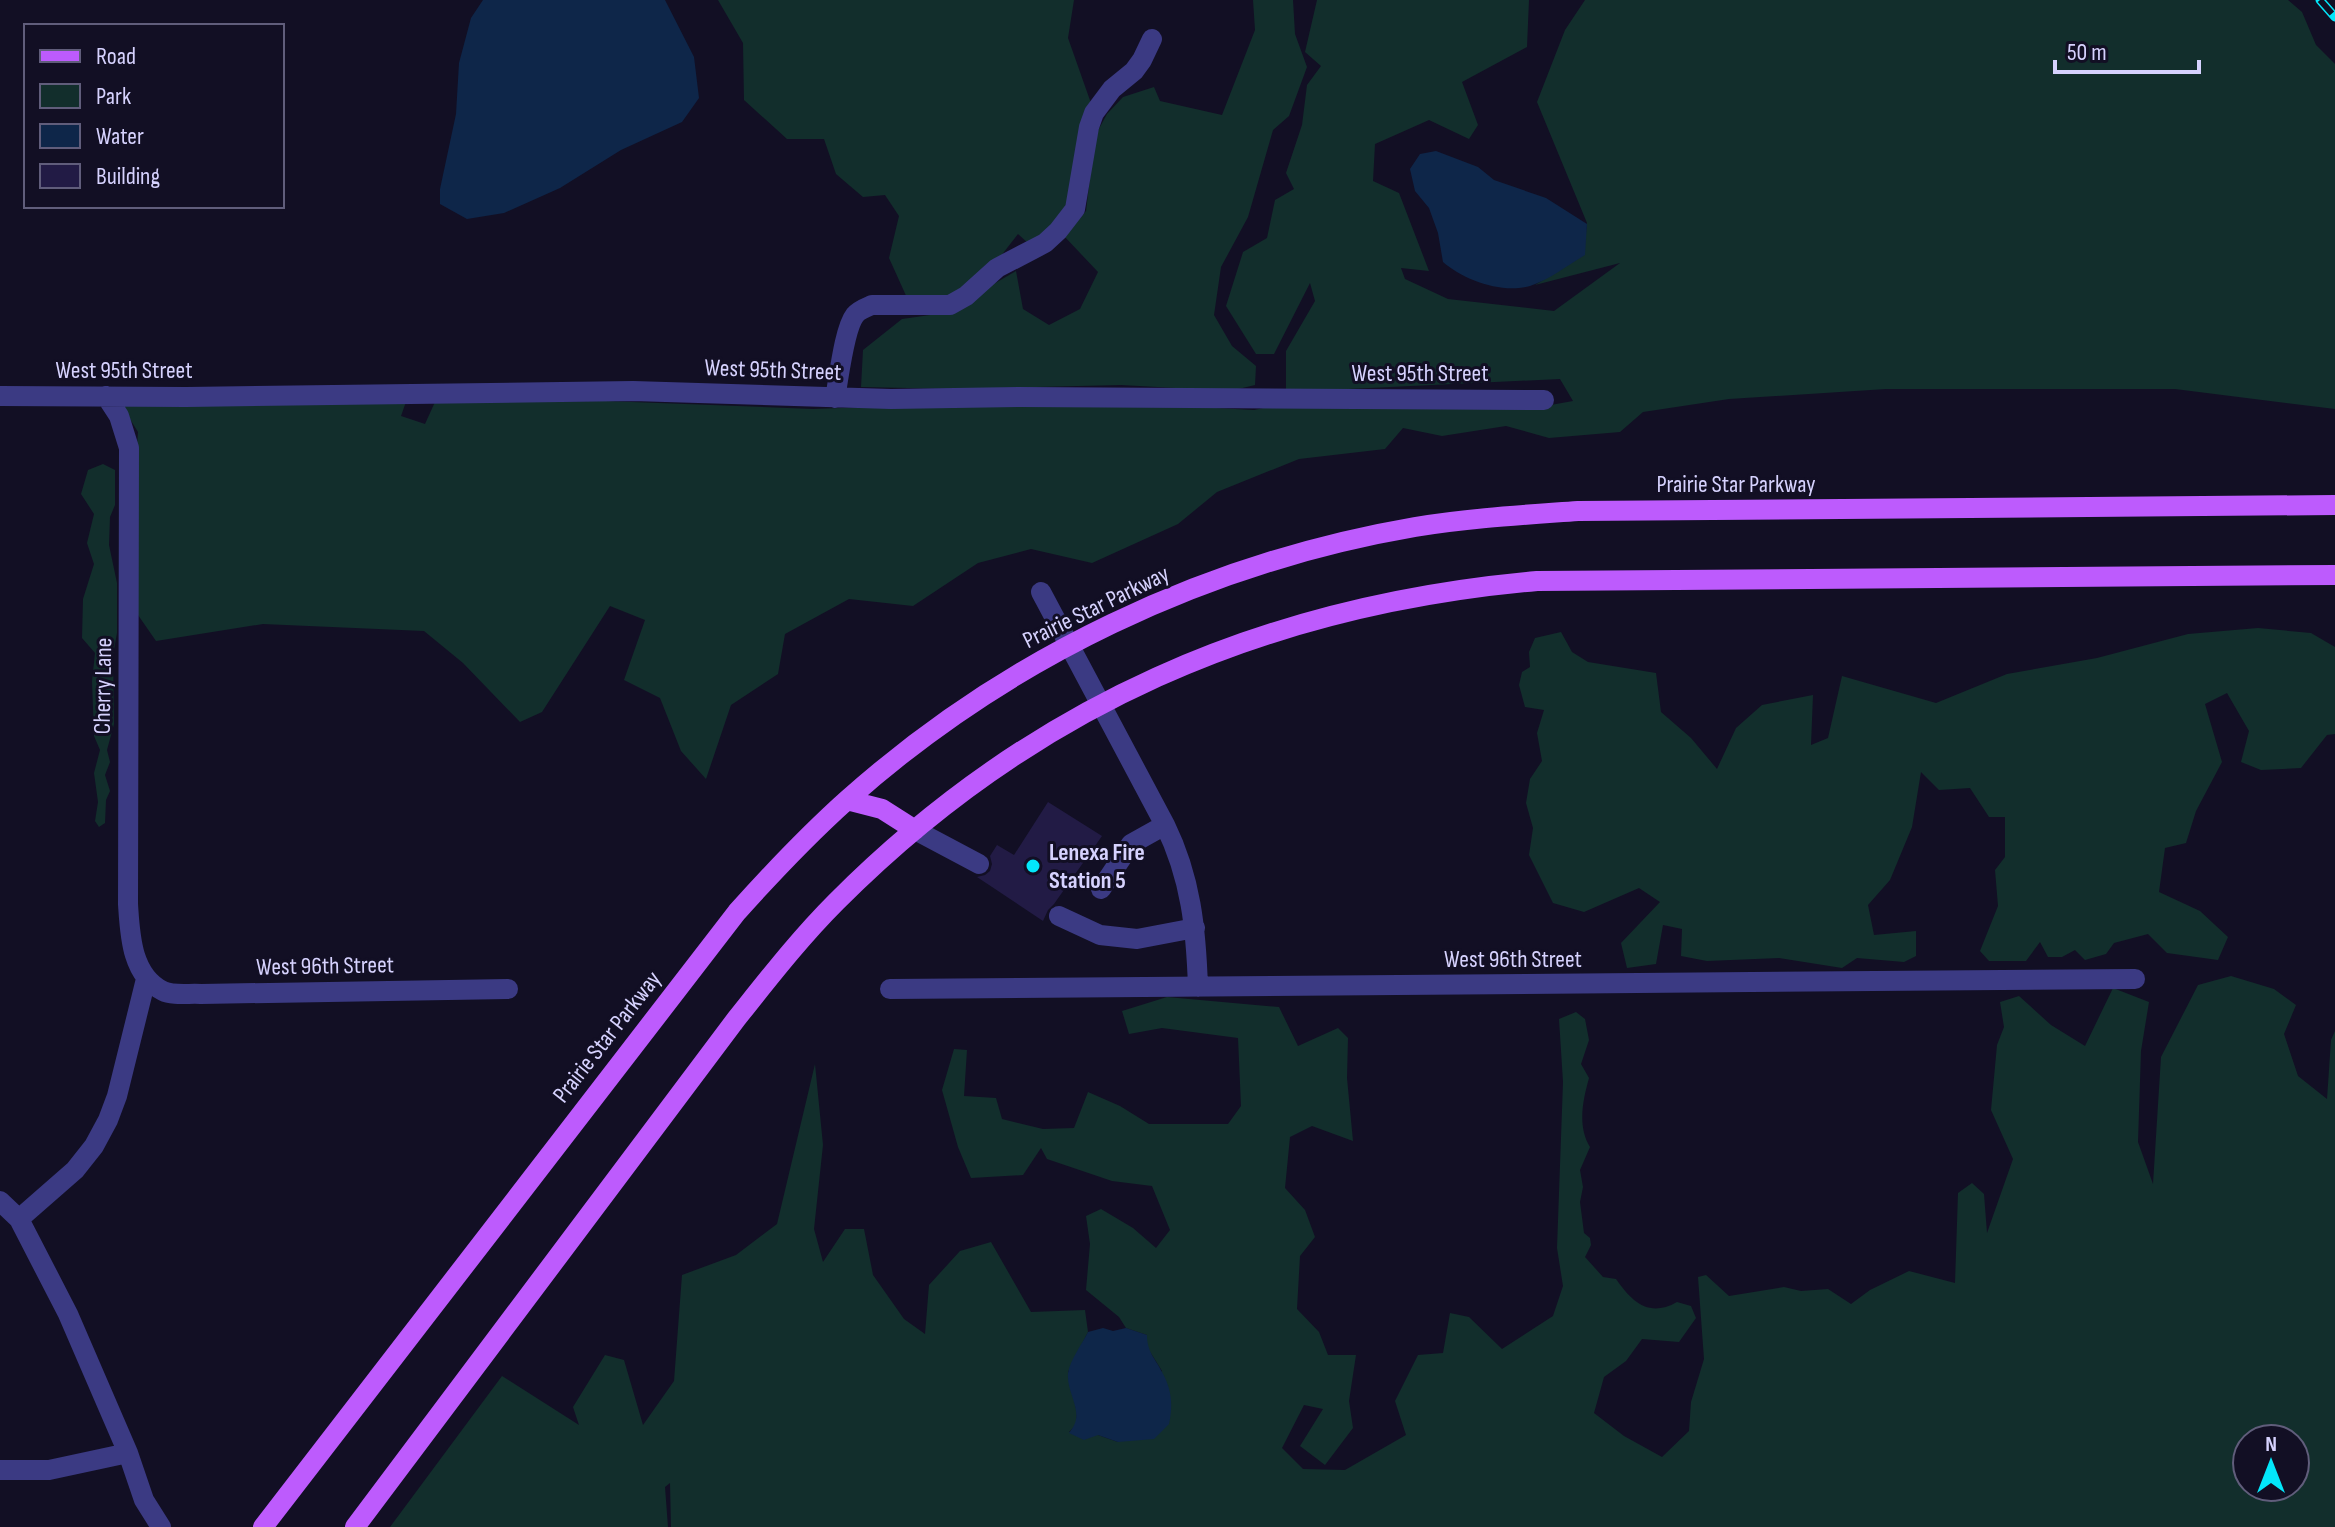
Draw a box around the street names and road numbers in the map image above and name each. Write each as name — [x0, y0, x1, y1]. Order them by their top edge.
street label: West 95th Street — [704, 353, 842, 387]
street label: West 95th Street — [56, 356, 192, 385]
street label: West 95th Street — [1352, 359, 1488, 388]
street label: Prairie Star Parkway — [1656, 470, 1816, 499]
street label: Prairie Star Parkway — [1018, 559, 1174, 655]
street label: Cherry Lane — [88, 637, 118, 735]
street label: West 96th Street — [1444, 945, 1582, 974]
street label: West 96th Street — [256, 950, 394, 982]
street label: Prairie Star Parkway — [547, 965, 667, 1109]

